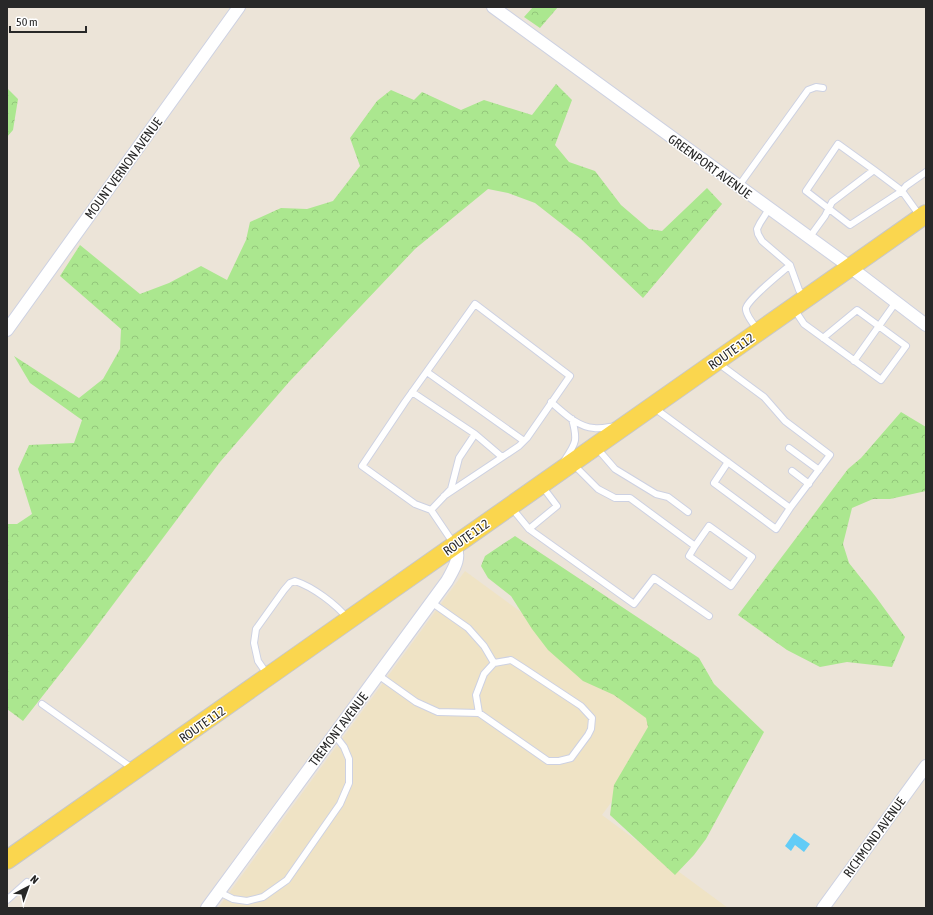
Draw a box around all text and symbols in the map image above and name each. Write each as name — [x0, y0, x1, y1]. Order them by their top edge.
scale bar — [10, 8, 86, 34]
text: 50 m — [16, 15, 38, 29]
street label: MOUNT VERNON AVENUE — [82, 115, 165, 222]
street label: GREENPORT AVENUE — [665, 131, 755, 202]
street label: ROUTE 112 — [705, 330, 757, 373]
street label: ROUTE 112 — [440, 516, 492, 559]
street label: TREMONT AVENUE — [306, 689, 371, 769]
street label: ROUTE 112 — [176, 703, 228, 746]
street label: RICHMOND AVENUE — [840, 794, 909, 880]
north arrow — [8, 867, 48, 907]
text: N — [28, 873, 41, 886]

